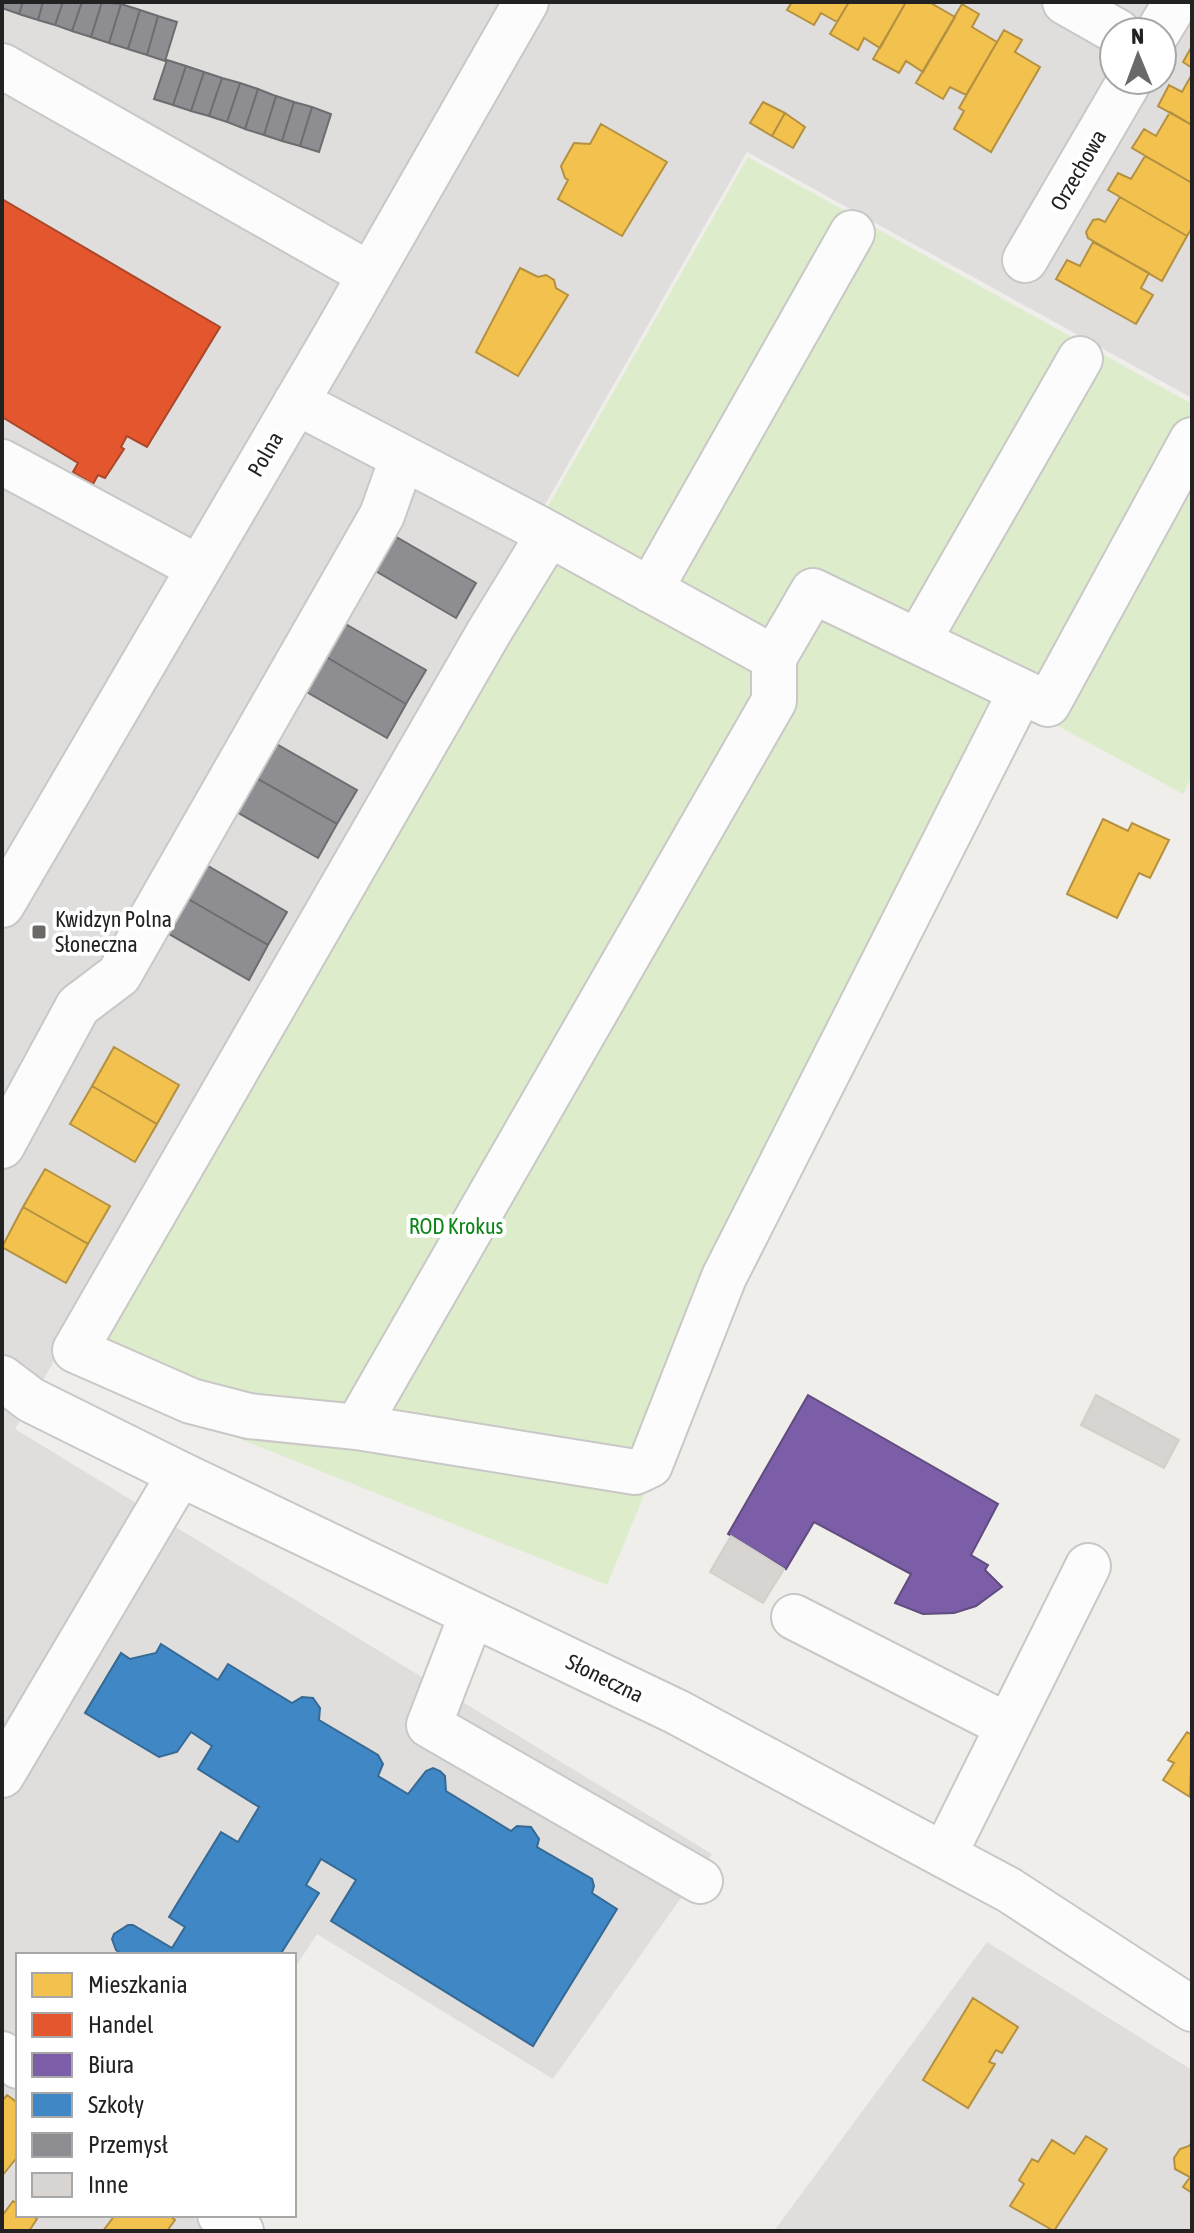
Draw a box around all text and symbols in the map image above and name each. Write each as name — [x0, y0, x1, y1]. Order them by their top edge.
north arrow — [1098, 16, 1178, 96]
text: N — [1131, 23, 1144, 49]
street label: Orzechowa — [1044, 125, 1112, 215]
street label: Polna — [242, 427, 288, 481]
place label: Kwidzyn Polna Słoneczna — [55, 906, 172, 957]
marker: Kwidzyn Polna Słoneczna — [30, 923, 48, 941]
park label: ROD Krokus — [409, 1213, 504, 1239]
street label: Słoneczna — [562, 1648, 648, 1708]
legend — [16, 1953, 296, 2217]
text: Mieszkania — [88, 1971, 188, 1998]
text: Handel — [88, 2011, 154, 2038]
text: Biura — [88, 2051, 134, 2078]
text: Szkoły — [88, 2091, 144, 2118]
text: Przemysł — [88, 2131, 169, 2158]
text: Inne — [88, 2171, 128, 2198]

